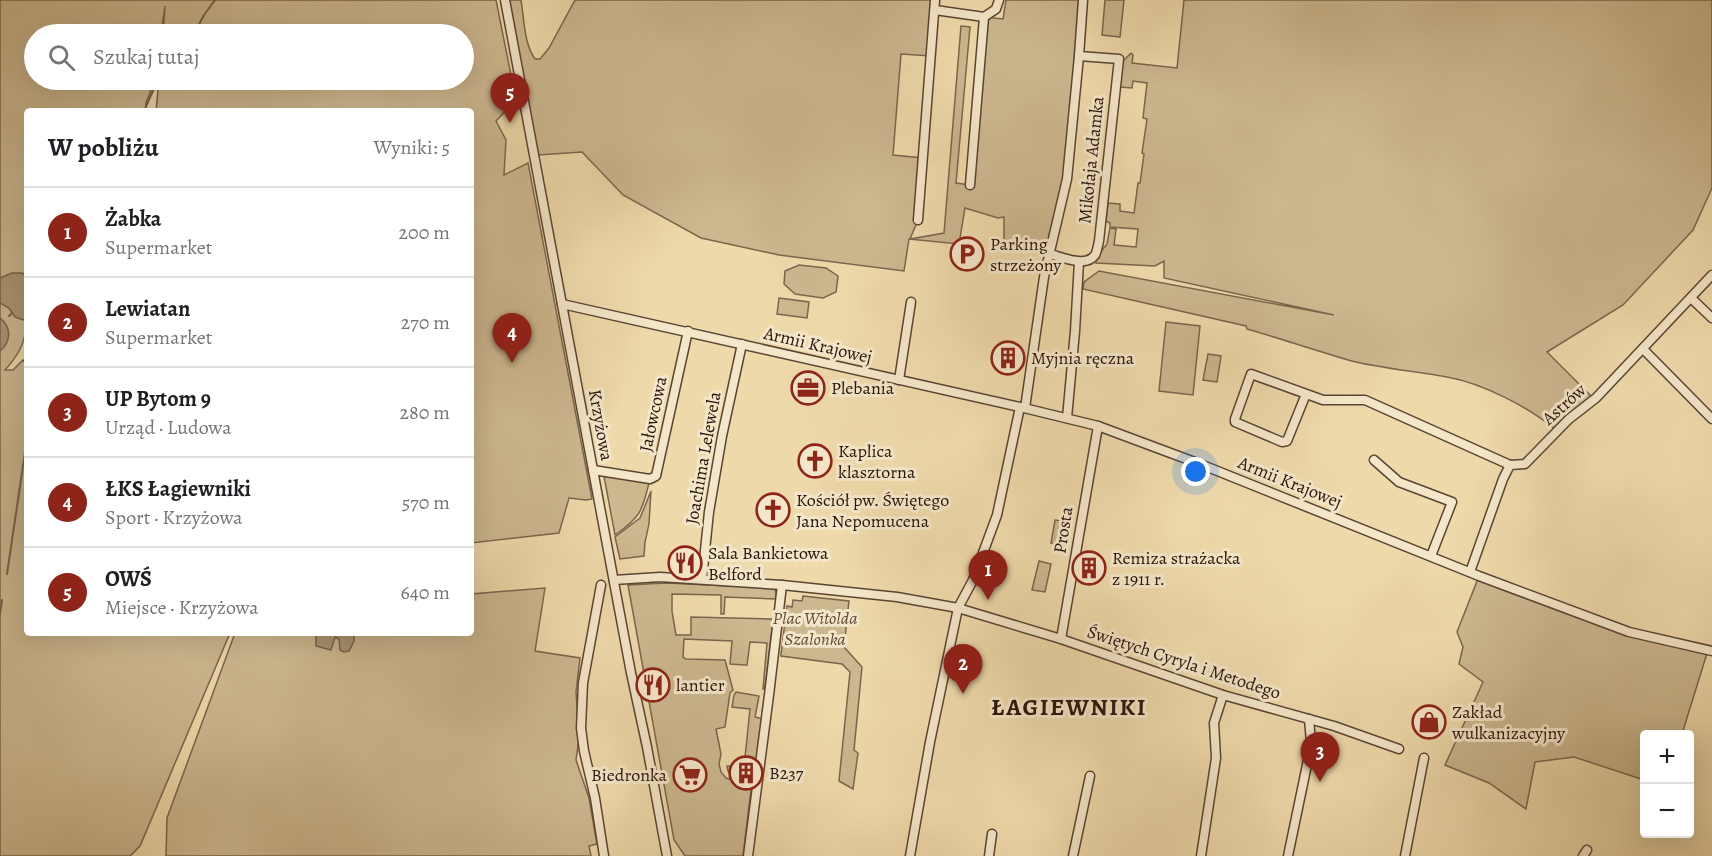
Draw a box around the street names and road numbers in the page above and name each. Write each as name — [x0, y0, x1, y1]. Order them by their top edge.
street label: Mikołaja Adamka — [1072, 95, 1110, 225]
street label: Armii Krajowej — [761, 321, 874, 369]
street label: Jałowcowa — [633, 373, 673, 454]
street label: Astrów — [1536, 378, 1591, 431]
street label: Krzyżowa — [583, 387, 619, 463]
street label: Joachima Lelewela — [679, 389, 727, 526]
street label: Armii Krajowej — [1233, 450, 1346, 514]
street label: Prosta — [1047, 504, 1079, 555]
street label: Świętych Cyryla i Metodego — [1084, 619, 1284, 705]

